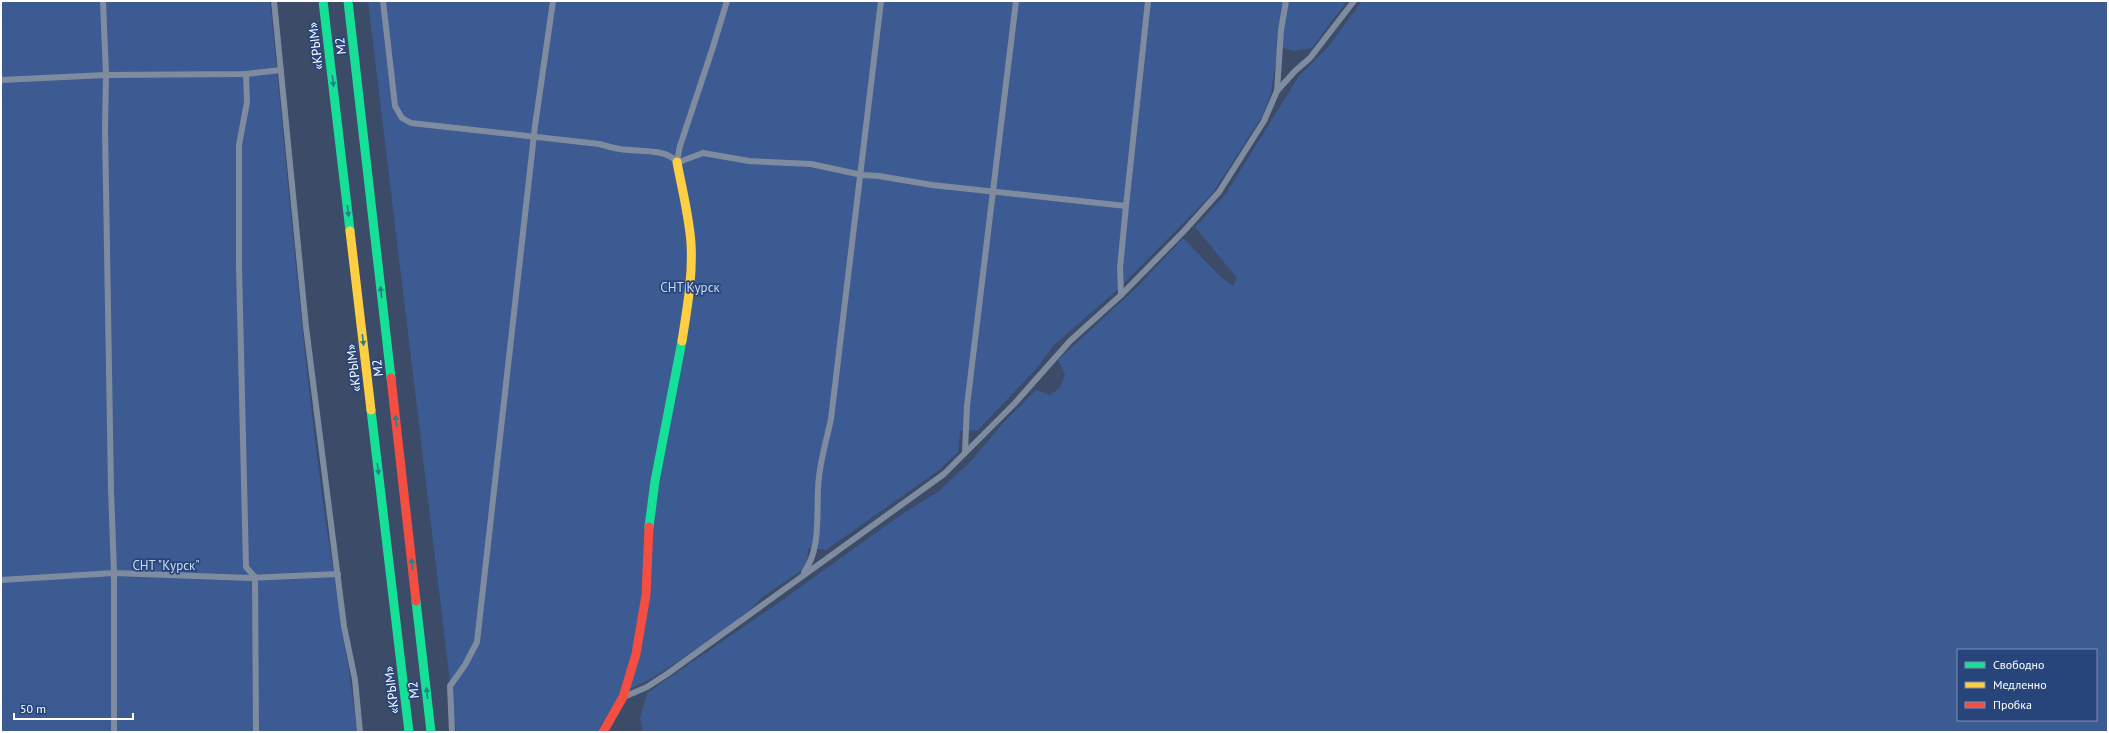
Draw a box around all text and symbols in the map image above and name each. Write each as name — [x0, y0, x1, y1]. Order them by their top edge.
street label: «КРЫМ» — [304, 21, 327, 71]
street label: М2 — [331, 36, 350, 55]
one-way arrow — [329, 75, 336, 88]
one-way arrow — [344, 205, 351, 217]
park label: СНТ Курск — [660, 279, 720, 296]
one-way arrow — [378, 286, 384, 298]
one-way arrow — [360, 334, 366, 346]
street label: «КРЫМ» — [342, 343, 365, 393]
street label: М2 — [368, 358, 387, 377]
one-way arrow — [393, 415, 399, 427]
one-way arrow — [375, 463, 381, 475]
park label: СНТ "Курск" — [132, 557, 200, 574]
one-way arrow — [409, 558, 415, 570]
legend — [1957, 649, 2097, 721]
text: Свободно — [1993, 657, 2044, 672]
street label: «КРЫМ» — [380, 665, 403, 715]
text: Медленно — [1993, 677, 2047, 692]
street label: М2 — [404, 680, 423, 699]
one-way arrow — [423, 687, 430, 699]
scale bar — [14, 695, 133, 721]
text: Пробка — [1993, 697, 2032, 712]
text: 50 m — [20, 701, 46, 716]

